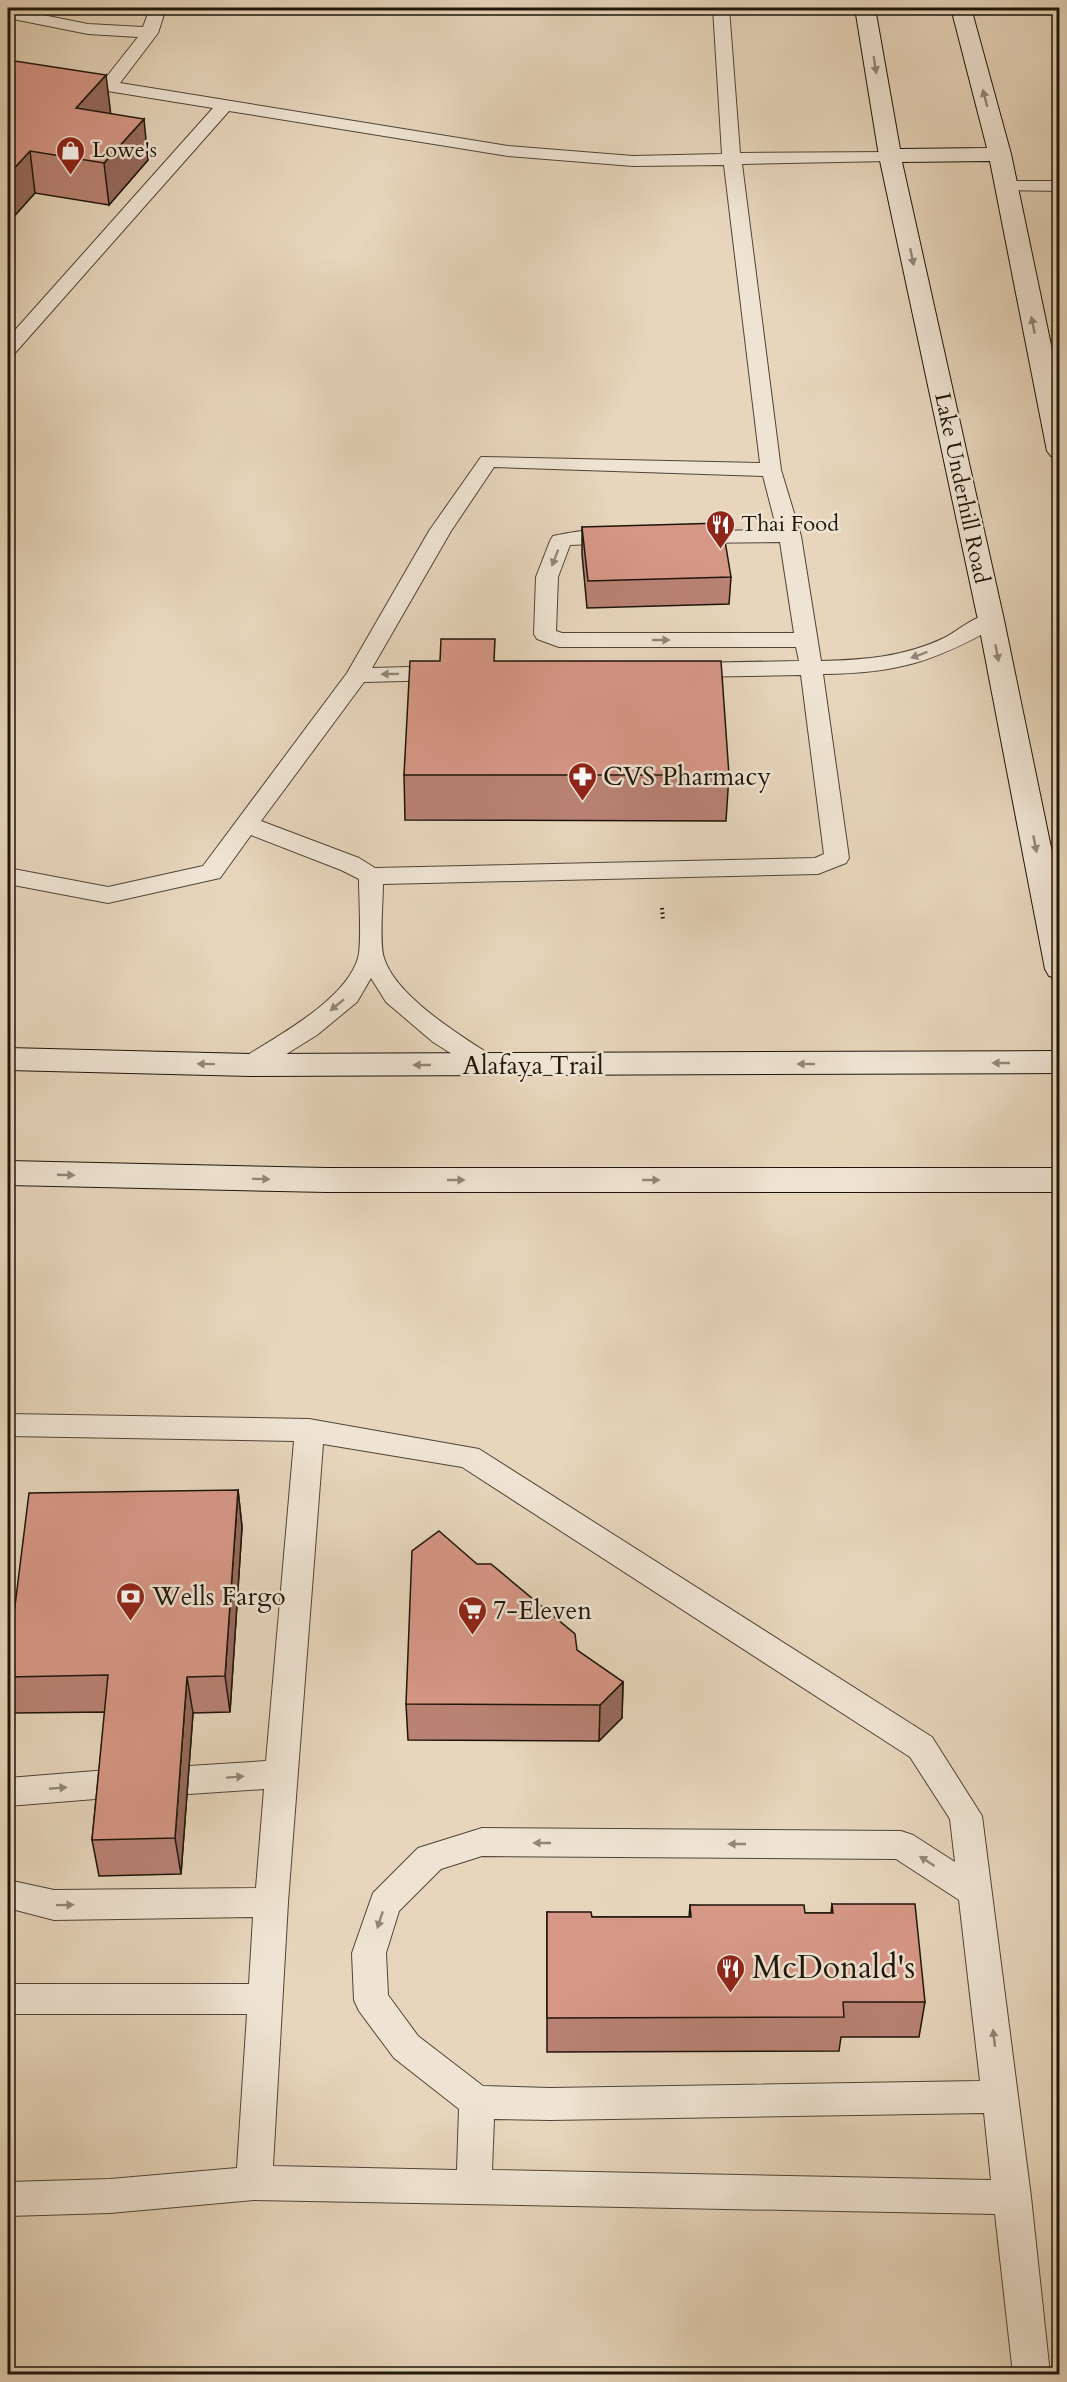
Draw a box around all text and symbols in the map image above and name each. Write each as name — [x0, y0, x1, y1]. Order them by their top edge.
one-way arrow — [870, 56, 879, 75]
one-way arrow — [980, 88, 989, 106]
shop icon: Lowe's — [55, 134, 87, 176]
place label: Lowe's — [92, 135, 157, 165]
one-way arrow — [907, 247, 917, 266]
one-way arrow — [1028, 315, 1037, 334]
street label: Lake Underhill Road — [927, 390, 997, 586]
restaurant icon: Thai Food — [704, 508, 736, 550]
place label: Thai Food — [741, 509, 839, 539]
one-way arrow — [549, 549, 559, 567]
one-way arrow — [651, 635, 670, 645]
one-way arrow — [993, 643, 1002, 662]
one-way arrow — [910, 650, 928, 660]
one-way arrow — [381, 669, 400, 679]
place label: CVS Pharmacy — [603, 759, 771, 794]
pharmacy icon: CVS Pharmacy — [566, 760, 598, 802]
one-way arrow — [1031, 835, 1040, 854]
one-way arrow — [329, 999, 345, 1012]
street label: Alafaya Trail — [462, 1048, 604, 1083]
one-way arrow — [992, 1058, 1011, 1068]
one-way arrow — [197, 1059, 216, 1069]
one-way arrow — [797, 1059, 816, 1069]
one-way arrow — [413, 1060, 432, 1070]
one-way arrow — [56, 1171, 75, 1180]
one-way arrow — [251, 1174, 270, 1184]
one-way arrow — [446, 1175, 465, 1185]
one-way arrow — [641, 1175, 660, 1185]
place label: Wells Fargo — [151, 1579, 286, 1614]
bank icon: Wells Fargo — [115, 1580, 147, 1622]
place label: 7-Eleven — [493, 1593, 592, 1628]
supermarket icon: 7-Eleven — [456, 1594, 488, 1636]
one-way arrow — [225, 1773, 244, 1782]
one-way arrow — [48, 1783, 67, 1793]
one-way arrow — [532, 1838, 551, 1848]
one-way arrow — [727, 1839, 746, 1849]
one-way arrow — [919, 1856, 935, 1867]
one-way arrow — [55, 1900, 74, 1910]
one-way arrow — [374, 1911, 384, 1929]
place label: McDonald's — [752, 1946, 915, 1990]
restaurant icon: McDonald's — [715, 1952, 747, 1994]
one-way arrow — [989, 2029, 999, 2048]

